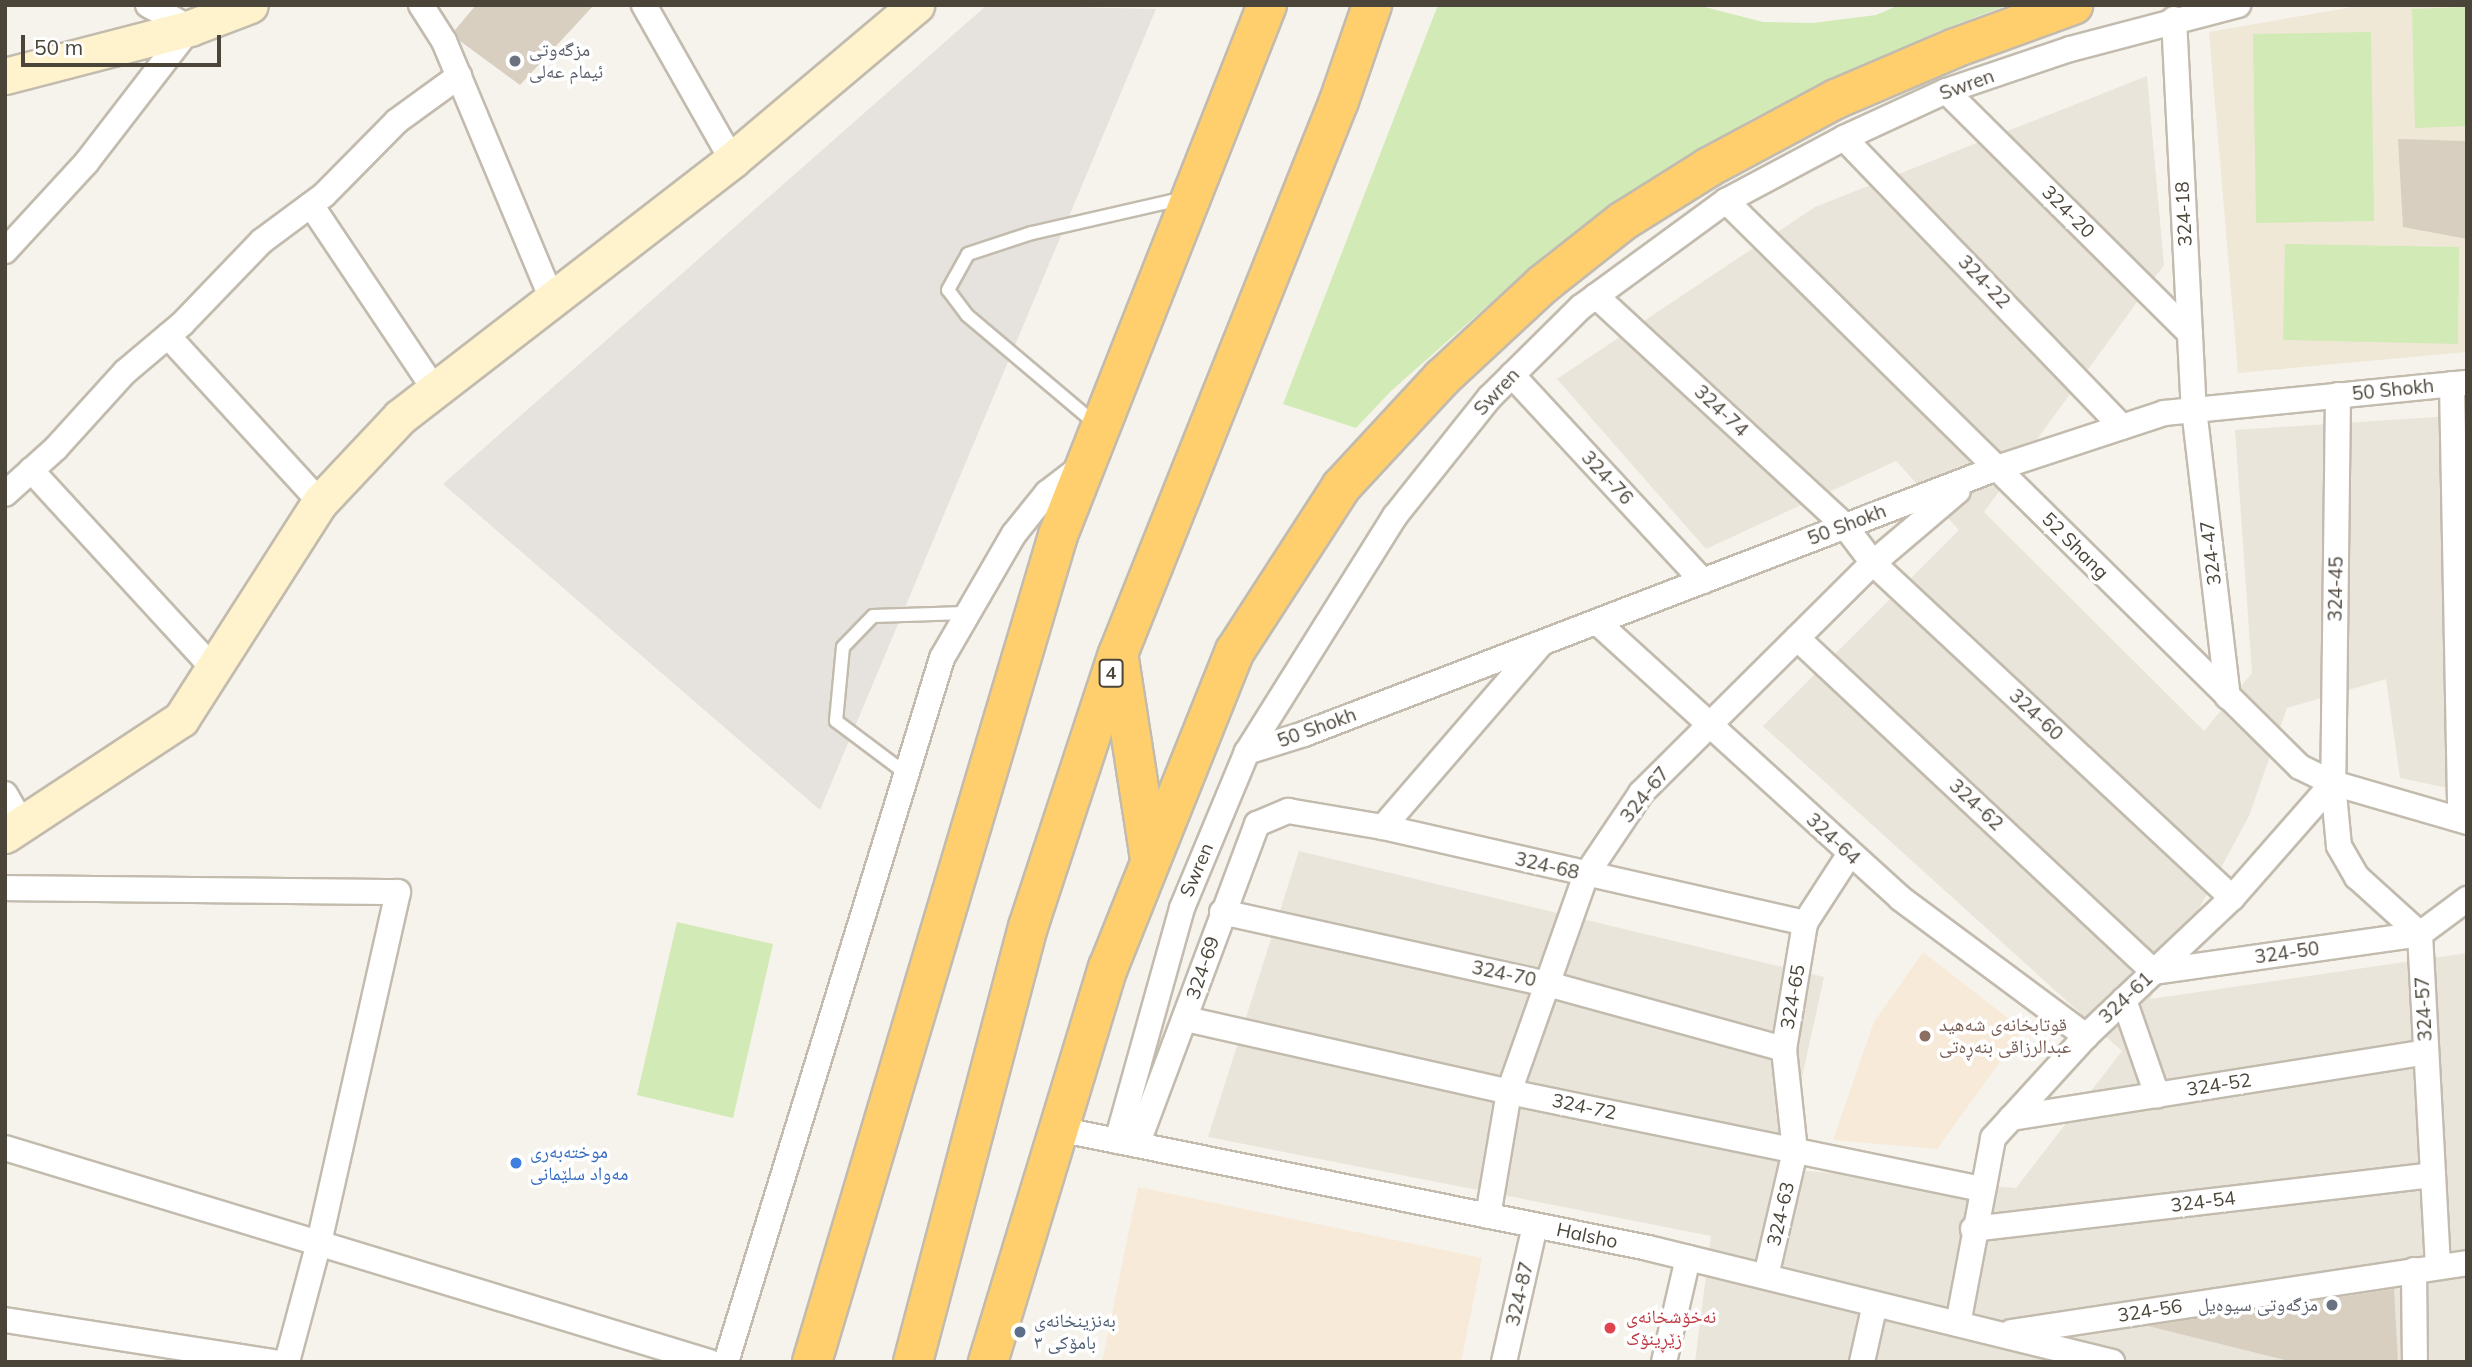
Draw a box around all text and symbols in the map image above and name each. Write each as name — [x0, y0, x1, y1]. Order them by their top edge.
scale bar — [24, 21, 224, 65]
text: 50 m — [34, 34, 83, 60]
place label: مزگەوتی ئیمام عەلی — [529, 39, 603, 83]
marker: مزگەوتی ئیمام عەلی — [507, 53, 523, 69]
street label: Swren — [1937, 65, 1997, 105]
street label: 324-20 — [2037, 181, 2099, 243]
street label: 324-18 — [2171, 181, 2197, 247]
street label: 324-22 — [1953, 251, 2015, 313]
street label: Swren — [1469, 364, 1525, 420]
street label: 50 Shokh — [2351, 374, 2435, 406]
street label: 324-74 — [1689, 380, 1753, 442]
street label: 324-76 — [1576, 446, 1638, 510]
street label: 50 Shokh — [1804, 500, 1890, 550]
street label: 52 Shang — [2037, 508, 2113, 584]
street label: 324-47 — [2196, 519, 2226, 587]
street label: 324-45 — [2324, 556, 2348, 622]
road number: 4 — [1097, 658, 1125, 688]
street label: 324-60 — [2004, 684, 2068, 746]
street label: 50 Shokh — [1274, 703, 1360, 753]
street label: 324-67 — [1616, 763, 1674, 827]
street label: 324-62 — [1944, 774, 2008, 836]
street label: 324-64 — [1801, 808, 1865, 870]
street label: Swren — [1175, 840, 1219, 900]
street label: 324-68 — [1513, 848, 1581, 884]
street label: 324-69 — [1182, 933, 1224, 1003]
street label: 324-50 — [2253, 937, 2321, 969]
street label: 324-70 — [1470, 956, 1538, 992]
street label: 324-65 — [1776, 963, 1810, 1031]
street label: 324-61 — [2094, 967, 2158, 1029]
street label: 324-57 — [2411, 976, 2437, 1042]
place label: قوتابخانەی شەهید عبدالرزاقی بنەڕەتی — [1939, 1014, 2071, 1058]
marker: قوتابخانەی شەهید عبدالرزاقی بنەڕەتی — [1917, 1028, 1933, 1044]
street label: 324-52 — [2185, 1069, 2253, 1101]
street label: 324-72 — [1550, 1089, 1618, 1125]
place label: موختەبەری مەواد سلێمانی — [530, 1141, 628, 1185]
marker: موختەبەری مەواد سلێمانی — [508, 1155, 524, 1171]
street label: 324-63 — [1763, 1180, 1799, 1248]
street label: 324-54 — [2169, 1187, 2237, 1217]
street label: Halsho — [1554, 1218, 1620, 1254]
street label: 324-87 — [1502, 1260, 1538, 1328]
place label: مزگەوتی سیوەیل — [2198, 1294, 2318, 1316]
street label: 324-56 — [2116, 1295, 2184, 1327]
marker: مزگەوتی سیوەیل — [2324, 1297, 2340, 1313]
place label: نەخۆشخانەی زێڕینۆک — [1626, 1306, 1716, 1350]
place label: بەنزینخانەی بامۆکی ٣ — [1034, 1310, 1116, 1354]
marker: نەخۆشخانەی زێڕینۆک — [1600, 1318, 1620, 1338]
marker: بەنزینخانەی بامۆکی ٣ — [1012, 1324, 1028, 1340]

